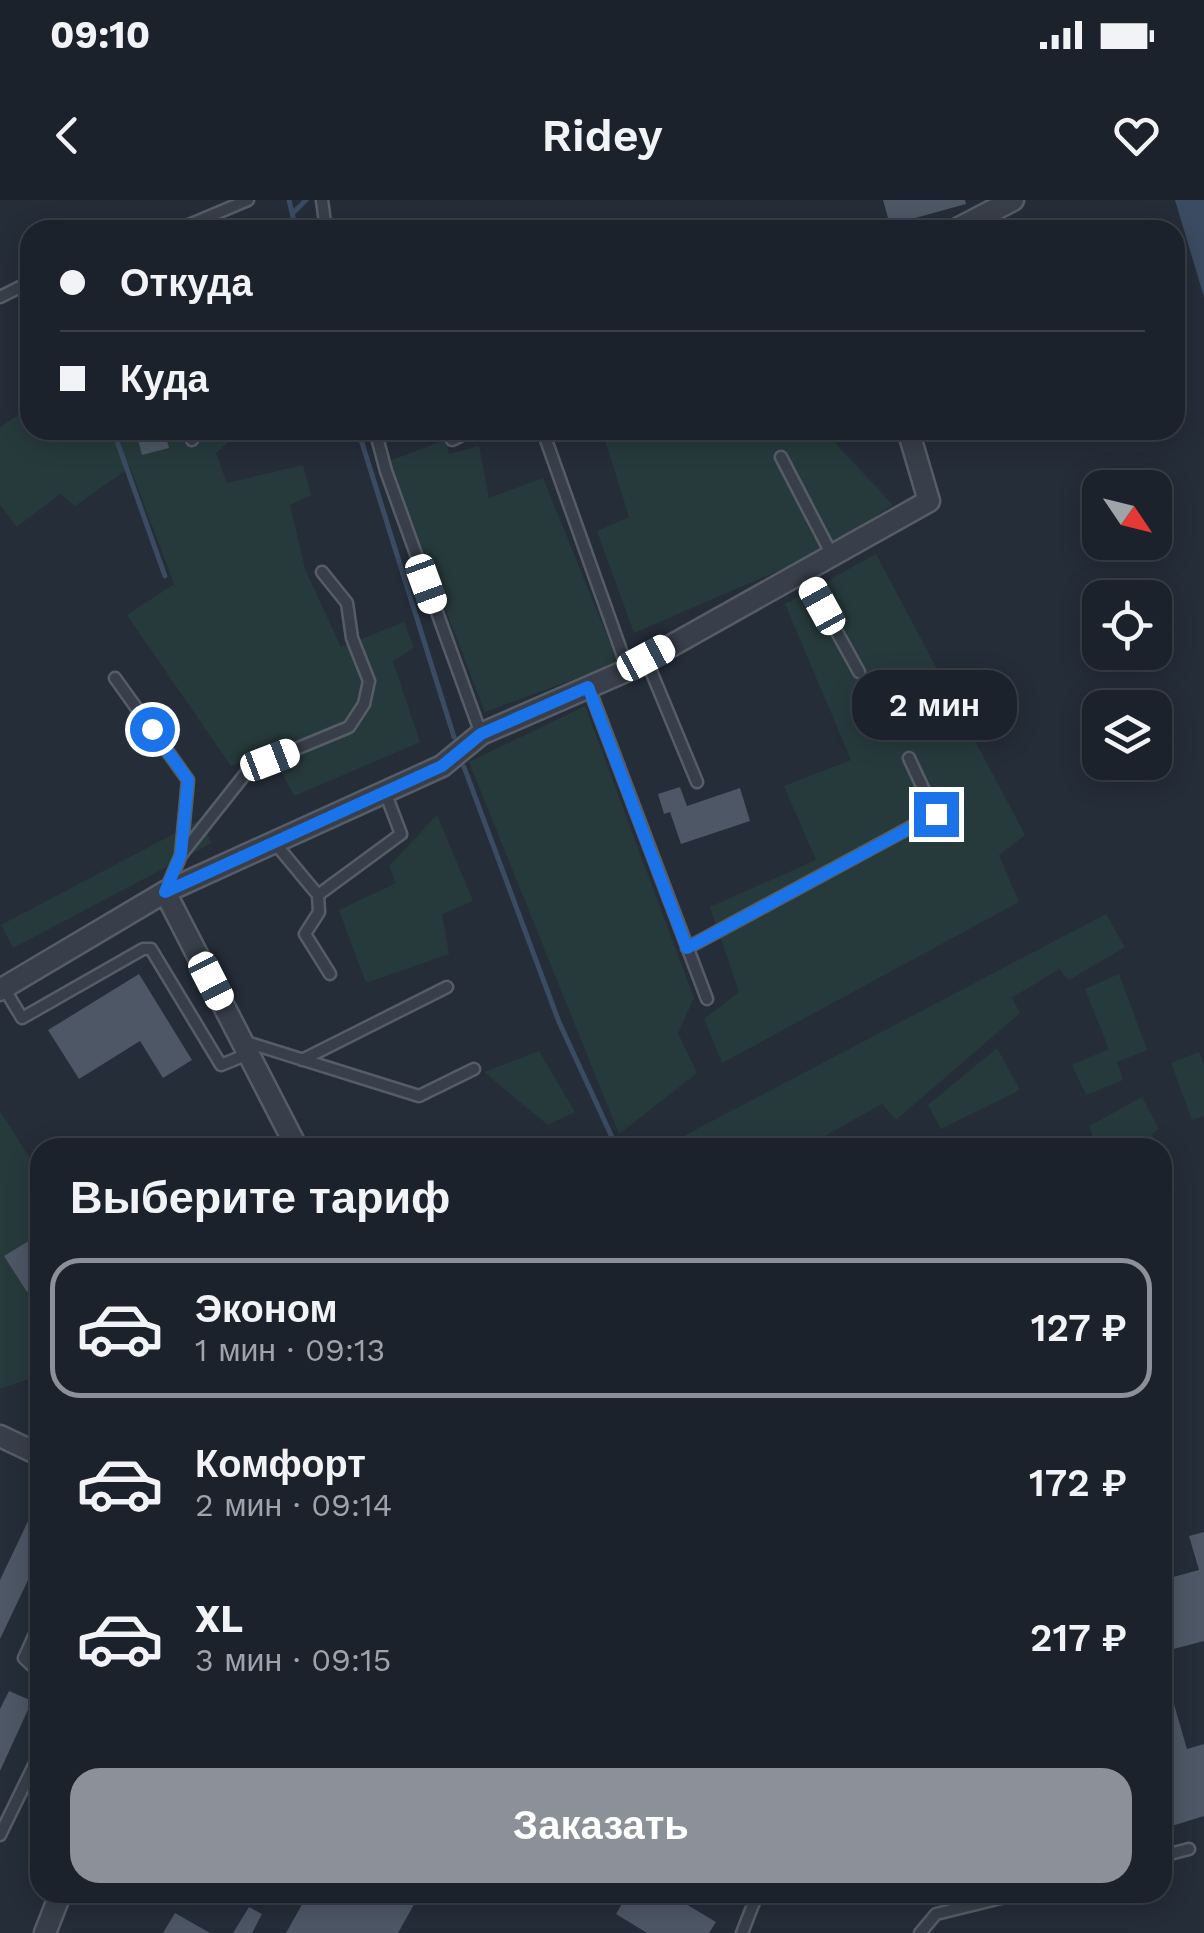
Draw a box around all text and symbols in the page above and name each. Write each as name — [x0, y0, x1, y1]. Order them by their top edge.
text: 09:10 — [50, 13, 150, 57]
icon: back — [40, 108, 95, 163]
icon: heart — [1109, 108, 1164, 163]
text: Ridey — [541, 109, 663, 162]
text: Откуда — [120, 261, 253, 305]
text: Куда — [120, 357, 209, 401]
north arrow — [1082, 470, 1172, 560]
map controls — [1082, 470, 1172, 780]
car — [402, 551, 450, 617]
car — [794, 572, 850, 640]
button: locate — [1082, 580, 1172, 670]
car — [612, 631, 680, 685]
callout: 2 мин — [854, 669, 1018, 739]
text: 2 мин — [889, 686, 980, 724]
button: layers — [1082, 690, 1172, 780]
route start — [130, 707, 175, 752]
car — [237, 735, 303, 785]
route end — [914, 792, 959, 837]
car — [184, 947, 238, 1015]
text: Выберите тариф — [70, 1171, 450, 1224]
icon: car — [75, 1283, 165, 1373]
text: Эконом — [195, 1287, 338, 1331]
text: 127 ₽ — [1031, 1306, 1127, 1350]
text: 1 мин · 09:13 — [195, 1331, 385, 1369]
icon: car — [75, 1438, 165, 1528]
text: Комфорт — [195, 1442, 366, 1486]
text: 172 ₽ — [1029, 1461, 1127, 1505]
text: 2 мин · 09:14 — [195, 1486, 392, 1524]
icon: car — [75, 1593, 165, 1683]
text: XL — [195, 1597, 243, 1641]
text: 217 ₽ — [1030, 1616, 1127, 1660]
text: 3 мин · 09:15 — [195, 1641, 391, 1679]
button: Заказать — [70, 1768, 1132, 1883]

